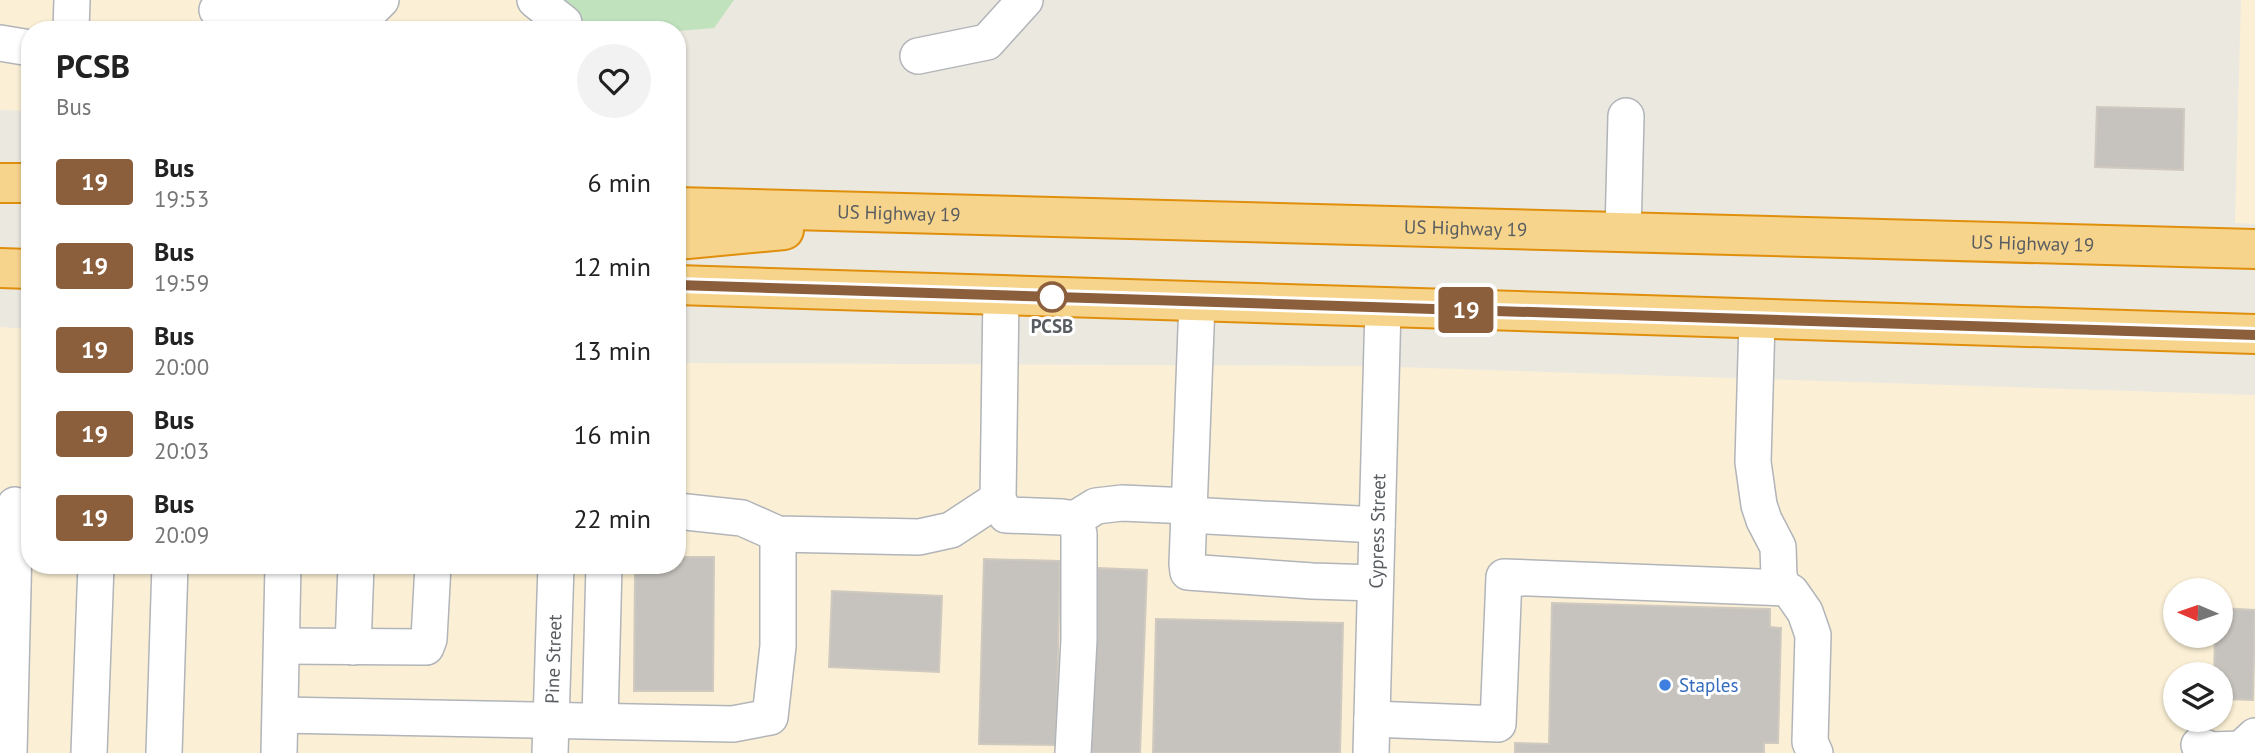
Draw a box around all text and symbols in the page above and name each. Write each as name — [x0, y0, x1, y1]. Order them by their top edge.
text: PCSB — [56, 44, 130, 87]
button: heart — [577, 44, 651, 118]
text: Bus — [56, 92, 92, 121]
text: Bus — [154, 151, 194, 184]
text: 19 — [81, 166, 108, 197]
text: 6 min — [588, 166, 651, 199]
text: 19:53 — [154, 184, 209, 213]
street label: US Highway 19 — [837, 199, 961, 227]
street label: US Highway 19 — [1404, 214, 1528, 242]
street label: US Highway 19 — [1971, 229, 2095, 257]
text: Bus — [154, 235, 194, 268]
text: 19 — [81, 250, 108, 281]
text: 12 min — [573, 250, 651, 283]
text: 19:59 — [154, 268, 209, 297]
marker: PCSB — [1037, 282, 1067, 312]
line badge: 19 — [1434, 287, 1498, 333]
text: 19 — [1452, 294, 1480, 325]
place label: PCSB — [1031, 314, 1073, 338]
text: Bus — [154, 319, 194, 352]
text: 19 — [81, 334, 108, 365]
text: 13 min — [573, 334, 651, 367]
text: 20:00 — [154, 352, 209, 381]
text: Bus — [154, 403, 194, 436]
text: 19 — [81, 418, 108, 449]
text: 16 min — [573, 418, 651, 451]
text: 20:03 — [154, 436, 209, 465]
street label: Cypress Street — [1363, 473, 1391, 589]
text: Bus — [154, 487, 194, 520]
text: 19 — [81, 502, 108, 533]
text: 22 min — [573, 502, 651, 535]
text: 20:09 — [154, 520, 209, 549]
north arrow — [2163, 578, 2233, 648]
map controls — [2163, 578, 2233, 732]
street label: Pine Street — [540, 613, 566, 704]
button: layers — [2163, 662, 2233, 732]
place label: Staples — [1679, 673, 1738, 697]
marker: Staples — [1657, 677, 1673, 693]

